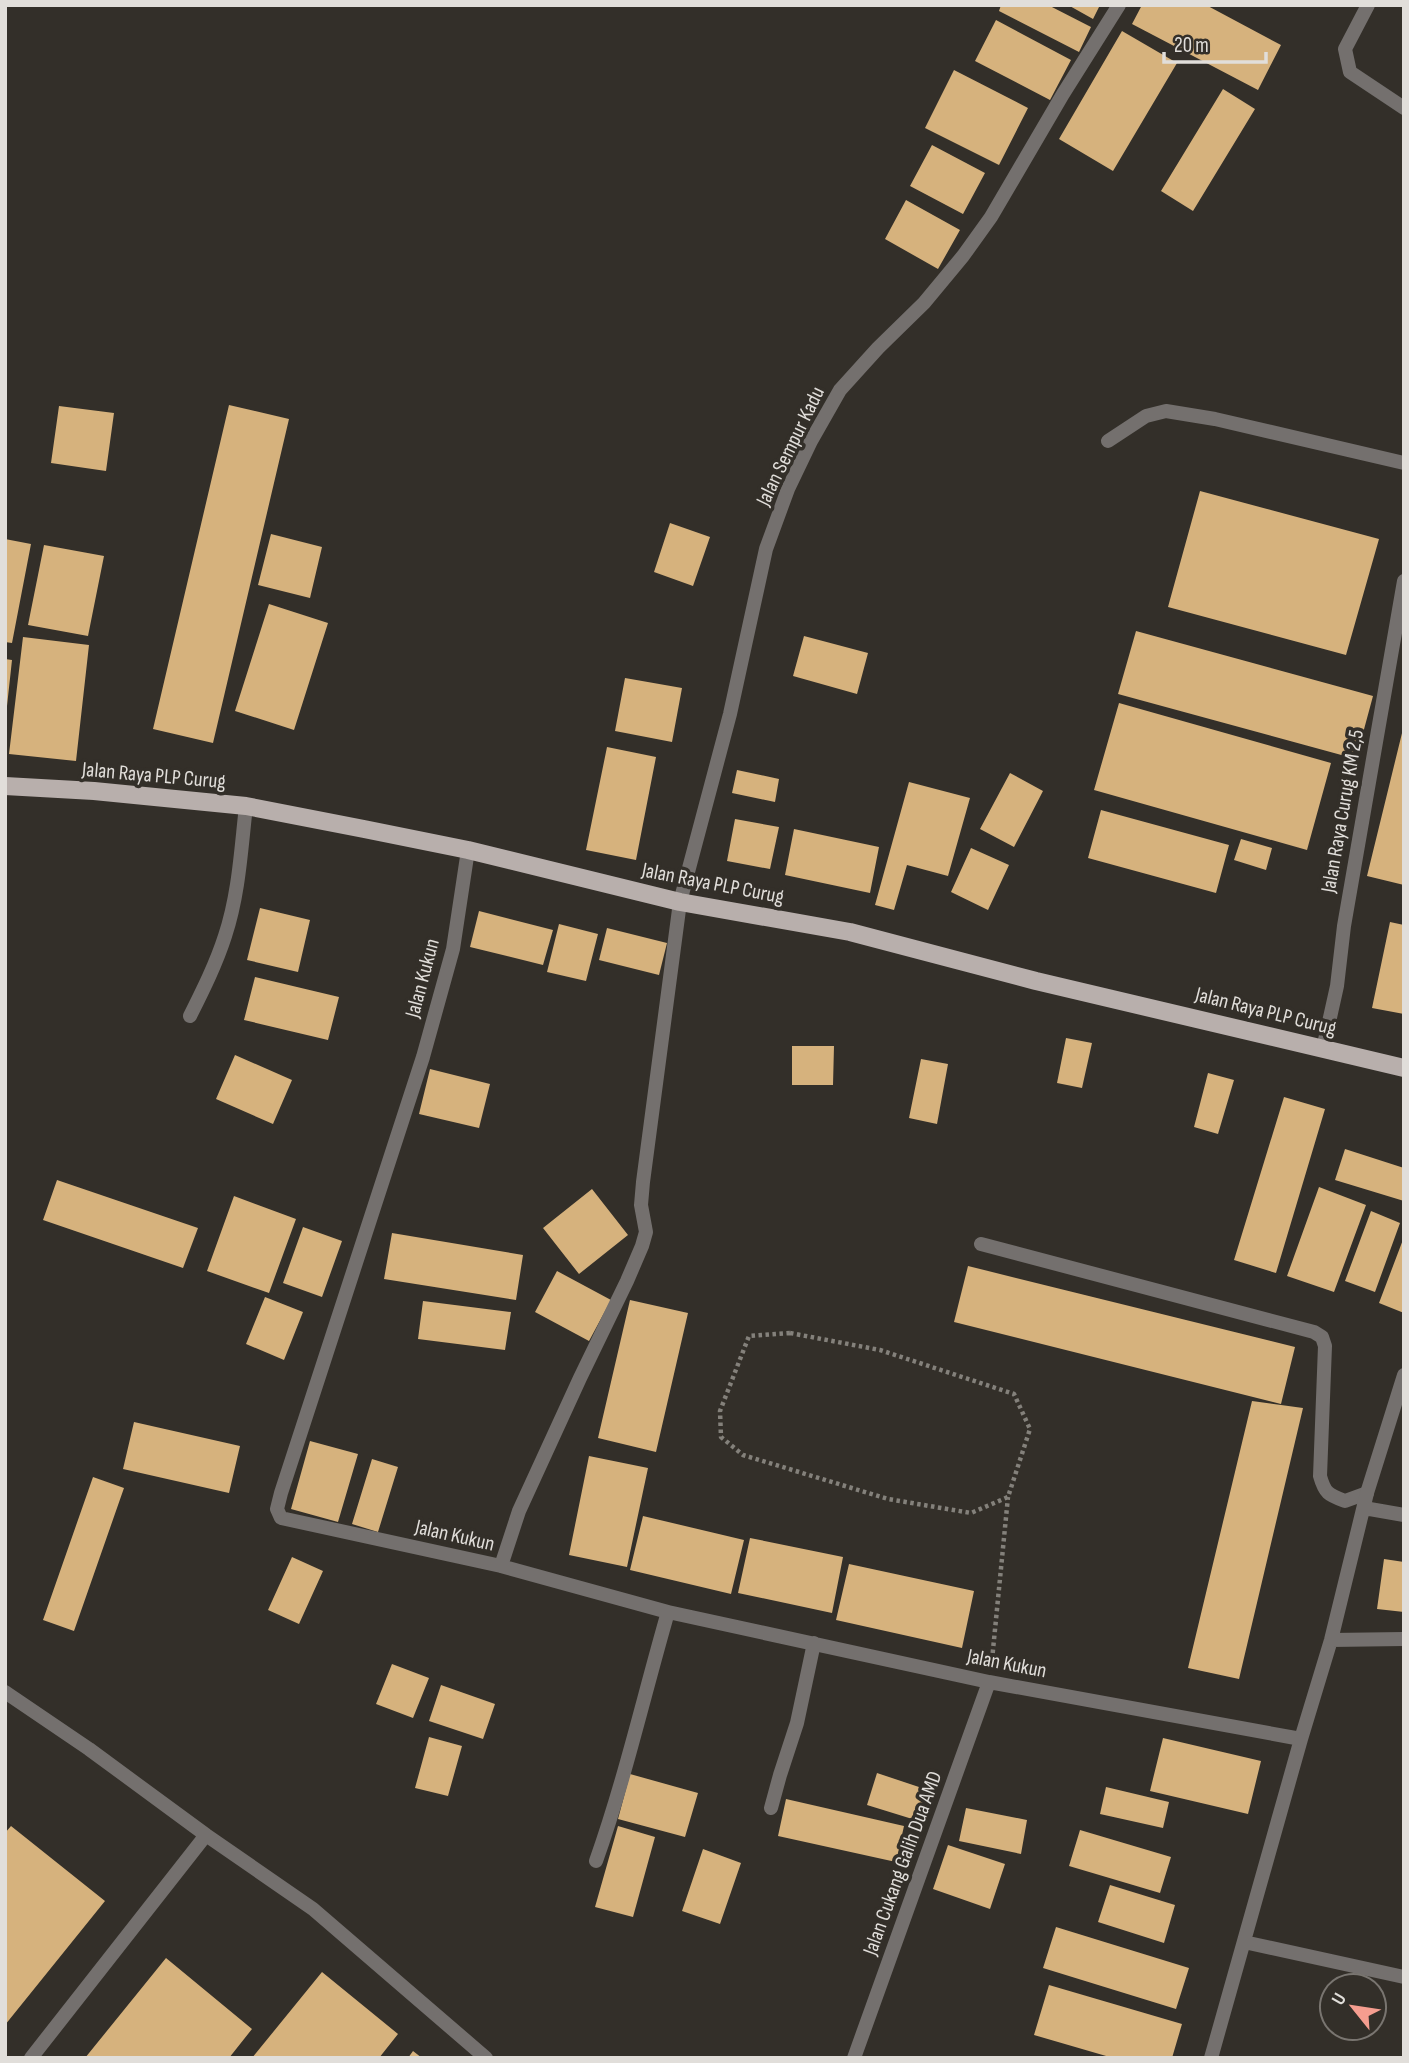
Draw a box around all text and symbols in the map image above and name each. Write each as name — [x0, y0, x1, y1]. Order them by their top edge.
scale bar — [1164, 21, 1266, 65]
text: 20 m — [1174, 33, 1209, 58]
street label: Jalan Sempur Kadu — [750, 383, 830, 511]
street label: Jalan Raya Curug KM 2,5 — [1316, 728, 1369, 896]
street label: Jalan Raya PLP Curug — [80, 757, 227, 794]
street label: Jalan Raya PLP Curug — [639, 857, 786, 910]
street label: Jalan Kukun — [400, 936, 445, 1021]
street label: Jalan Raya PLP Curug — [1192, 982, 1339, 1041]
street label: Jalan Kukun — [412, 1514, 497, 1557]
street label: Jalan Kukun — [964, 1643, 1049, 1683]
street label: Jalan Cukang Galih Dua AMD — [857, 1768, 947, 1959]
north arrow — [1318, 1972, 1388, 2042]
text: U — [1327, 1989, 1352, 2009]

